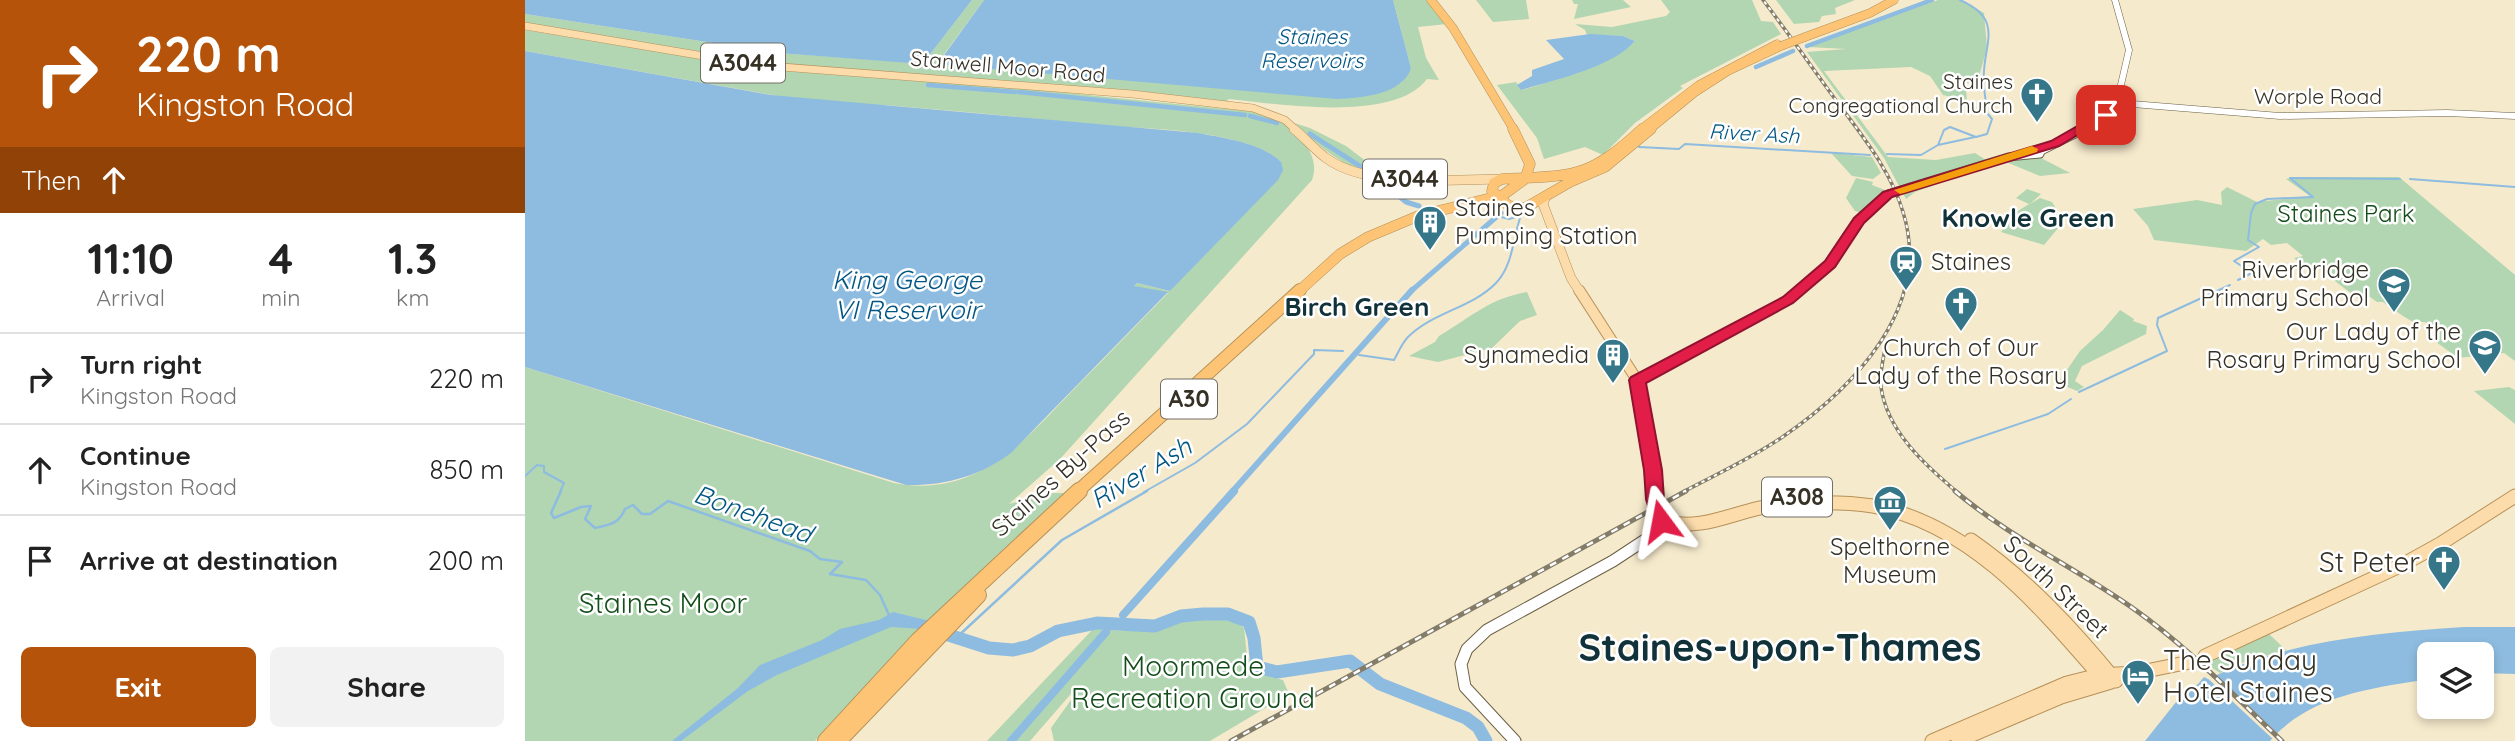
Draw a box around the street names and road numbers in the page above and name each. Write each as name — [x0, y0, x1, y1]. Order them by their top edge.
road number: A3044 — [701, 44, 785, 82]
street label: Stanwell Moor Road — [910, 45, 1107, 87]
street label: Worple Road — [2254, 83, 2382, 109]
road number: A3044 — [1363, 160, 1447, 198]
road number: A30 — [1161, 380, 1217, 418]
street label: Staines By-Pass — [985, 402, 1136, 542]
road number: A308 — [1762, 477, 1832, 516]
street label: South Street — [1998, 528, 2116, 644]

